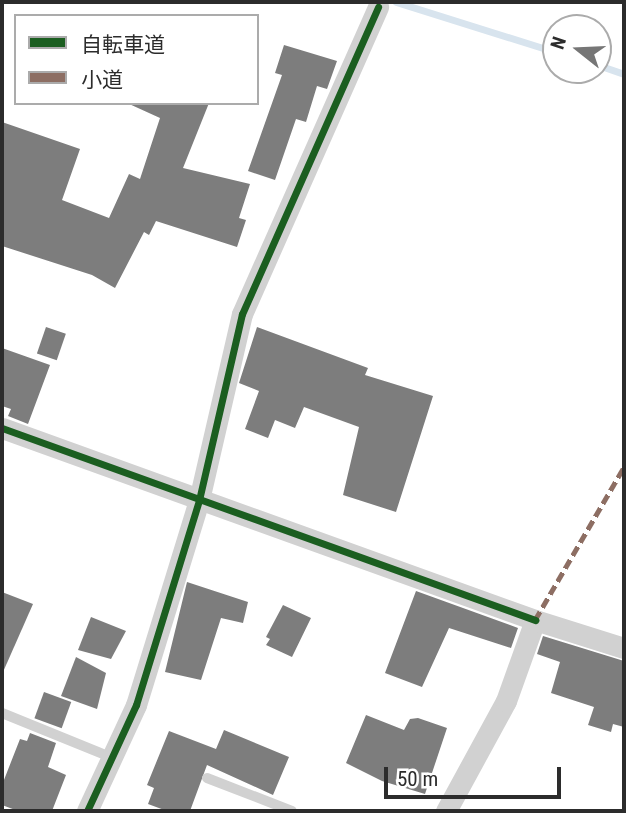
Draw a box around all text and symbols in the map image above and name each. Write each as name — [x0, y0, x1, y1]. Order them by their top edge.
legend — [14, 14, 259, 105]
north arrow — [542, 14, 612, 84]
text: 自転車道 — [81, 33, 165, 57]
text: N — [546, 34, 571, 52]
text: 小道 — [81, 68, 123, 92]
scale bar — [388, 754, 565, 798]
text: 50 m — [397, 767, 438, 791]

